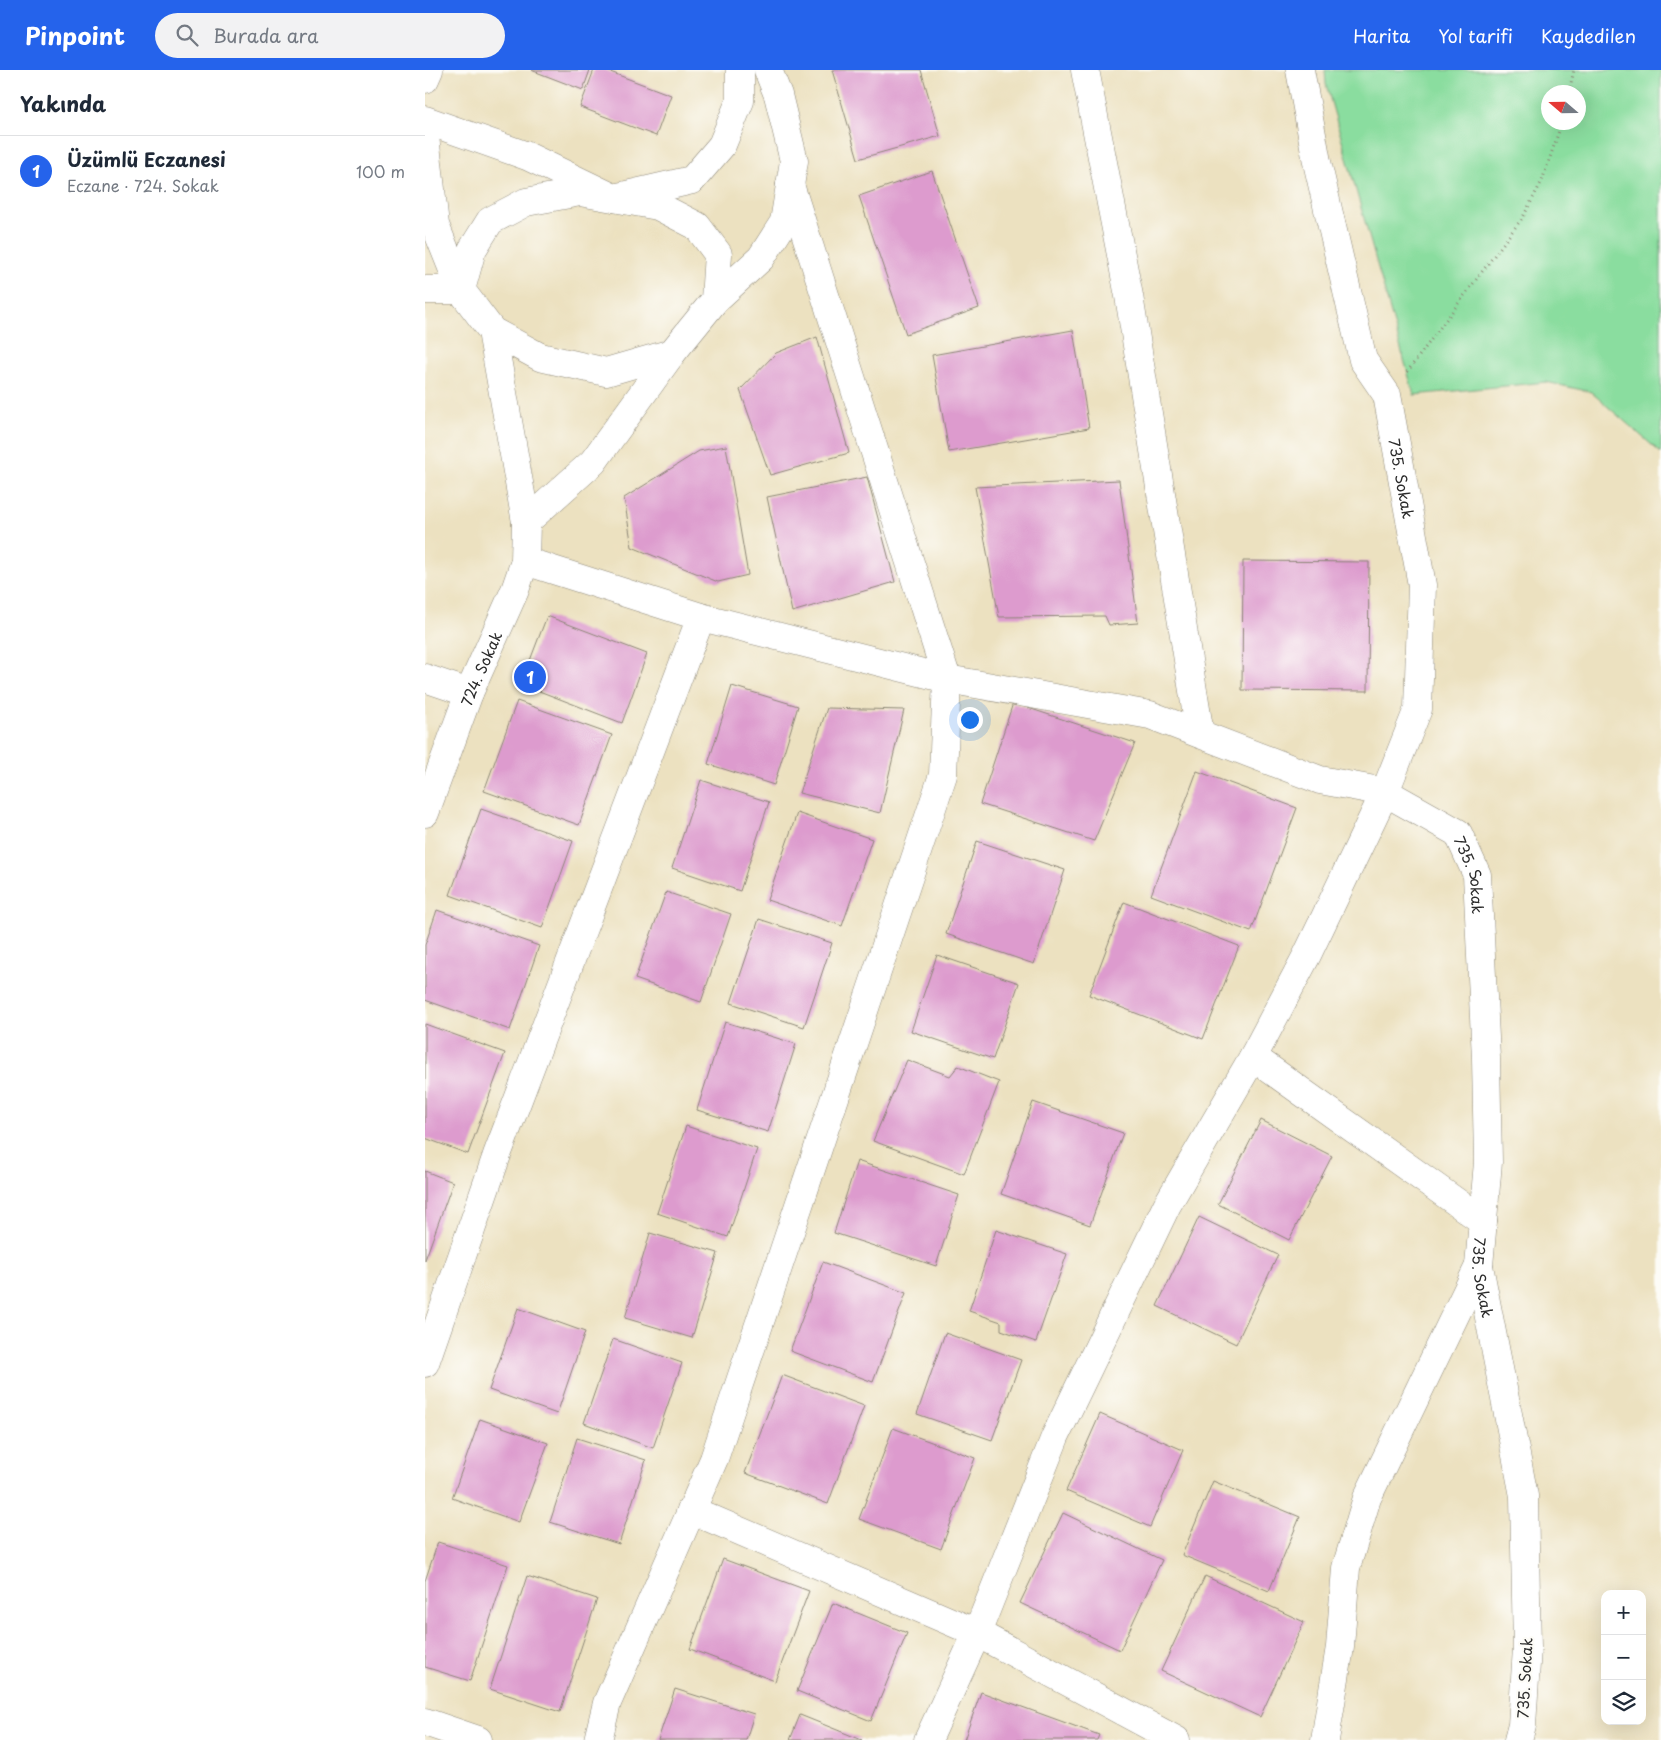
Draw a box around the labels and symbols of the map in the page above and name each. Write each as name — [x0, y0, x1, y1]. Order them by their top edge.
north arrow — [1541, 85, 1586, 130]
street label: 735. Sokak — [1384, 436, 1421, 521]
street label: 724. Sokak — [454, 627, 507, 709]
pin: 1 — [514, 658, 546, 696]
your location — [957, 707, 983, 733]
street label: 735. Sokak — [1449, 832, 1490, 915]
street label: 735. Sokak — [1468, 1236, 1500, 1320]
street label: 735. Sokak — [1510, 1637, 1538, 1719]

